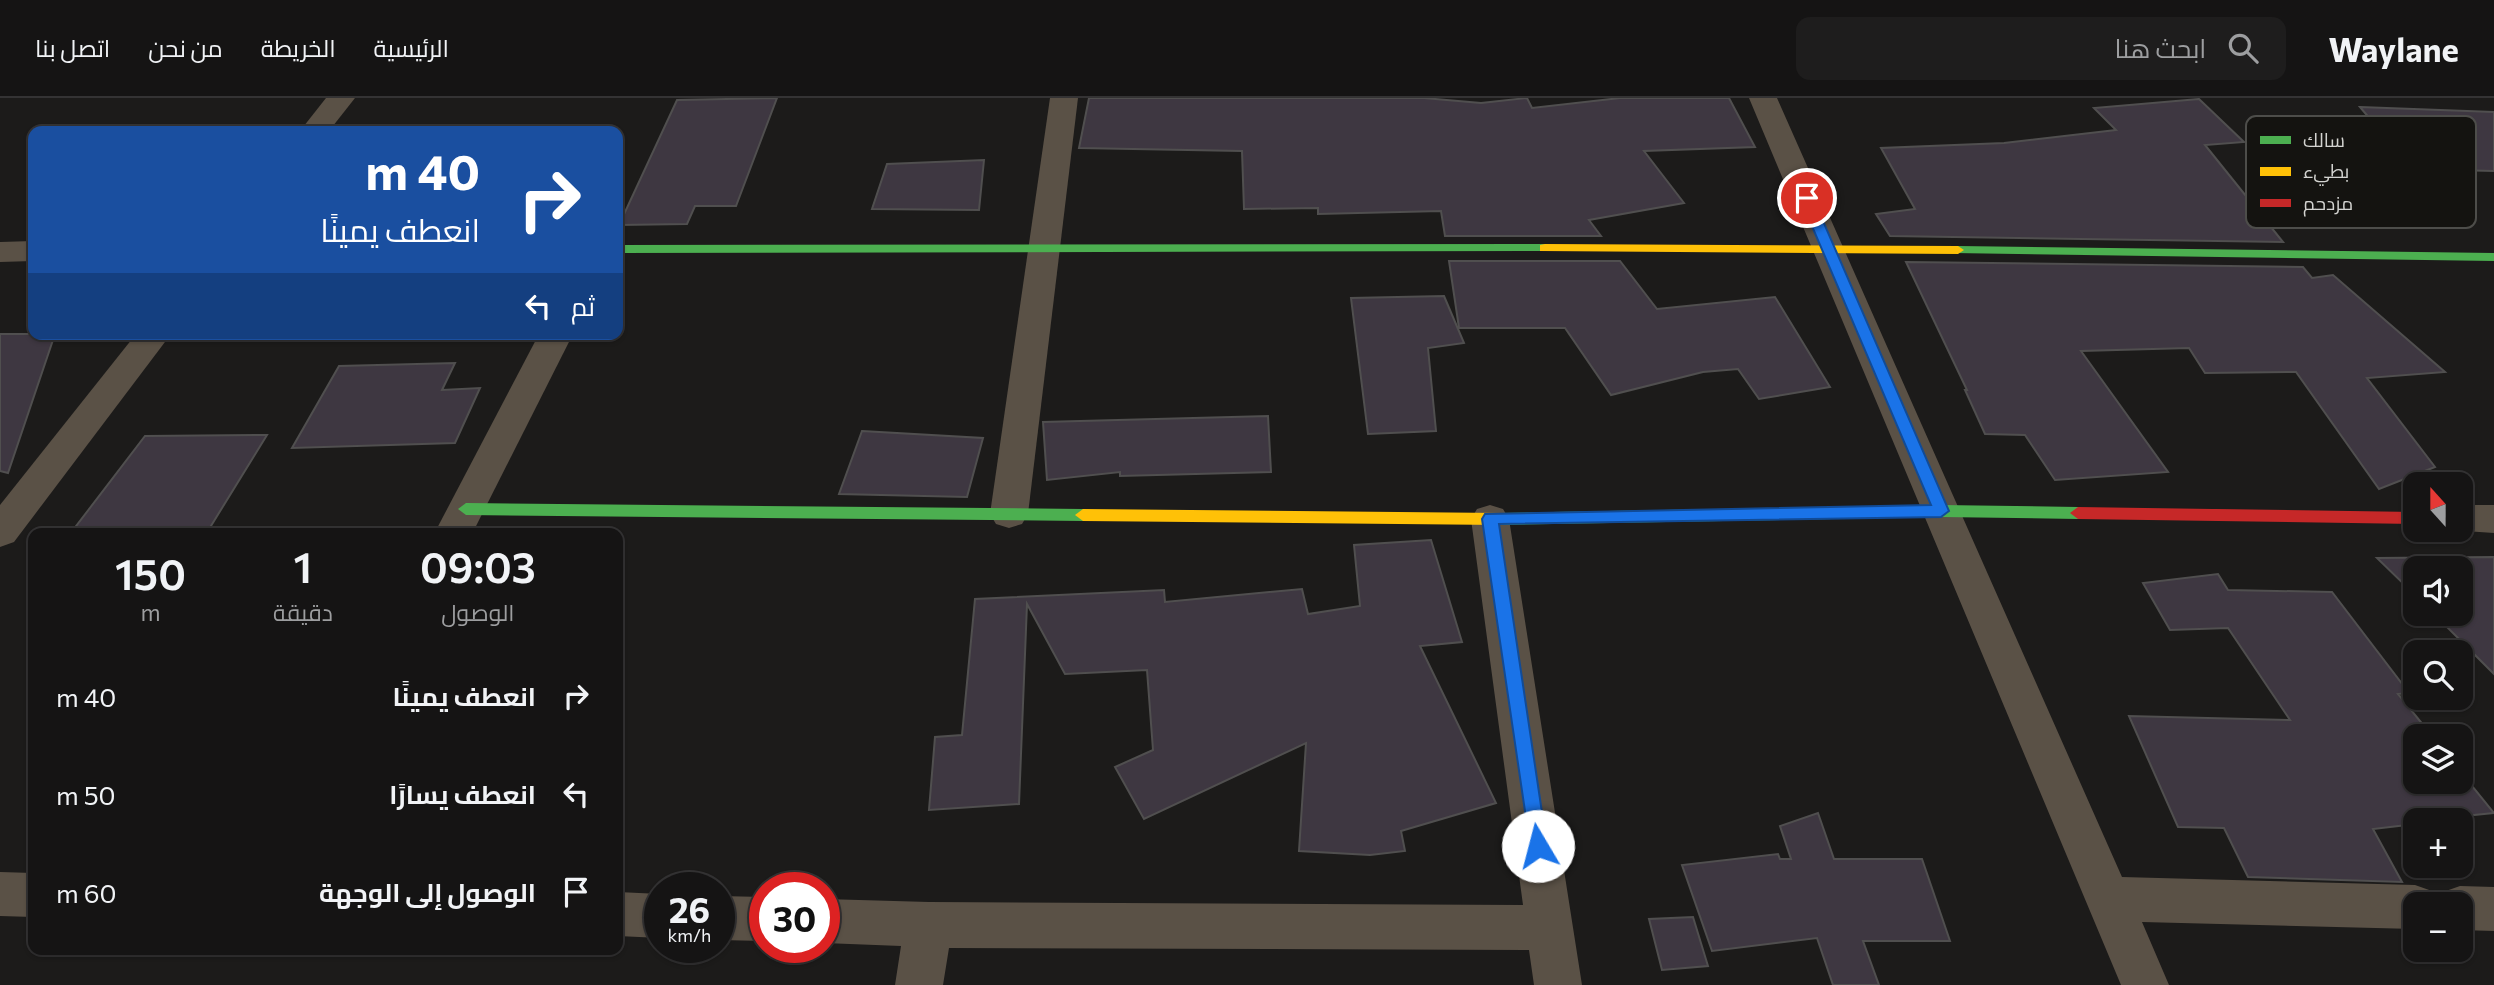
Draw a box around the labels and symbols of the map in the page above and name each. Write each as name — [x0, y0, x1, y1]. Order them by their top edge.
legend — [2246, 116, 2476, 228]
text: سالك — [2303, 128, 2345, 151]
text: بطيء — [2303, 159, 2349, 186]
pin — [1777, 168, 1837, 228]
text: مزدحم — [2303, 191, 2353, 217]
north arrow — [2403, 472, 2473, 542]
position arrow — [1501, 809, 1575, 883]
speed limit sign: 30 — [749, 872, 840, 963]

